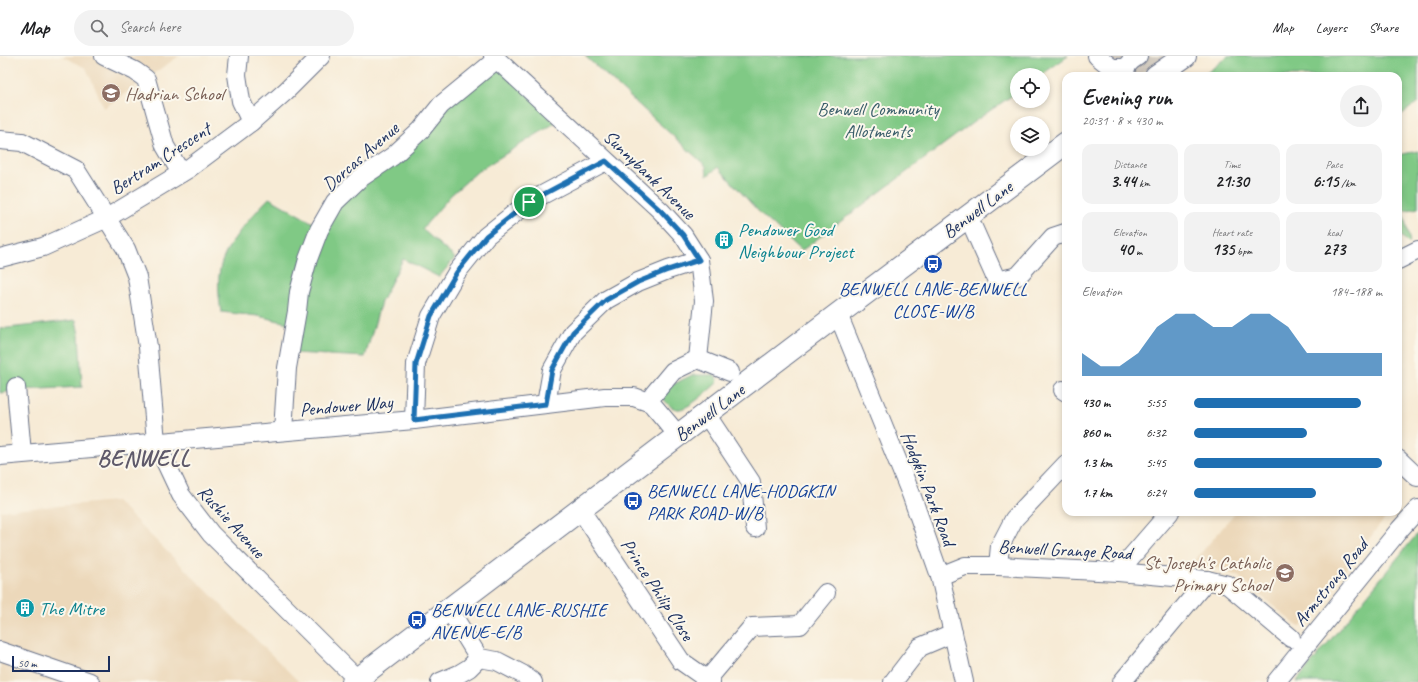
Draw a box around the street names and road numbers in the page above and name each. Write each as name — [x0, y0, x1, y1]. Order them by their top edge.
street label: Bertram Crescent — [106, 116, 218, 200]
street label: Dorcas Avenue — [317, 116, 405, 197]
street label: Sunnybank Avenue — [598, 125, 702, 226]
street label: Benwell Lane — [938, 174, 1019, 244]
street label: Benwell Lane — [670, 377, 751, 447]
street label: Pendower Way — [299, 390, 395, 422]
street label: Hodgkin Park Road — [895, 428, 962, 552]
street label: Rushie Avenue — [192, 480, 271, 564]
street label: Armstrong Road — [1288, 531, 1376, 631]
street label: Prince Philip Close — [615, 534, 700, 647]
street label: Benwell Grange Road — [998, 535, 1136, 566]

